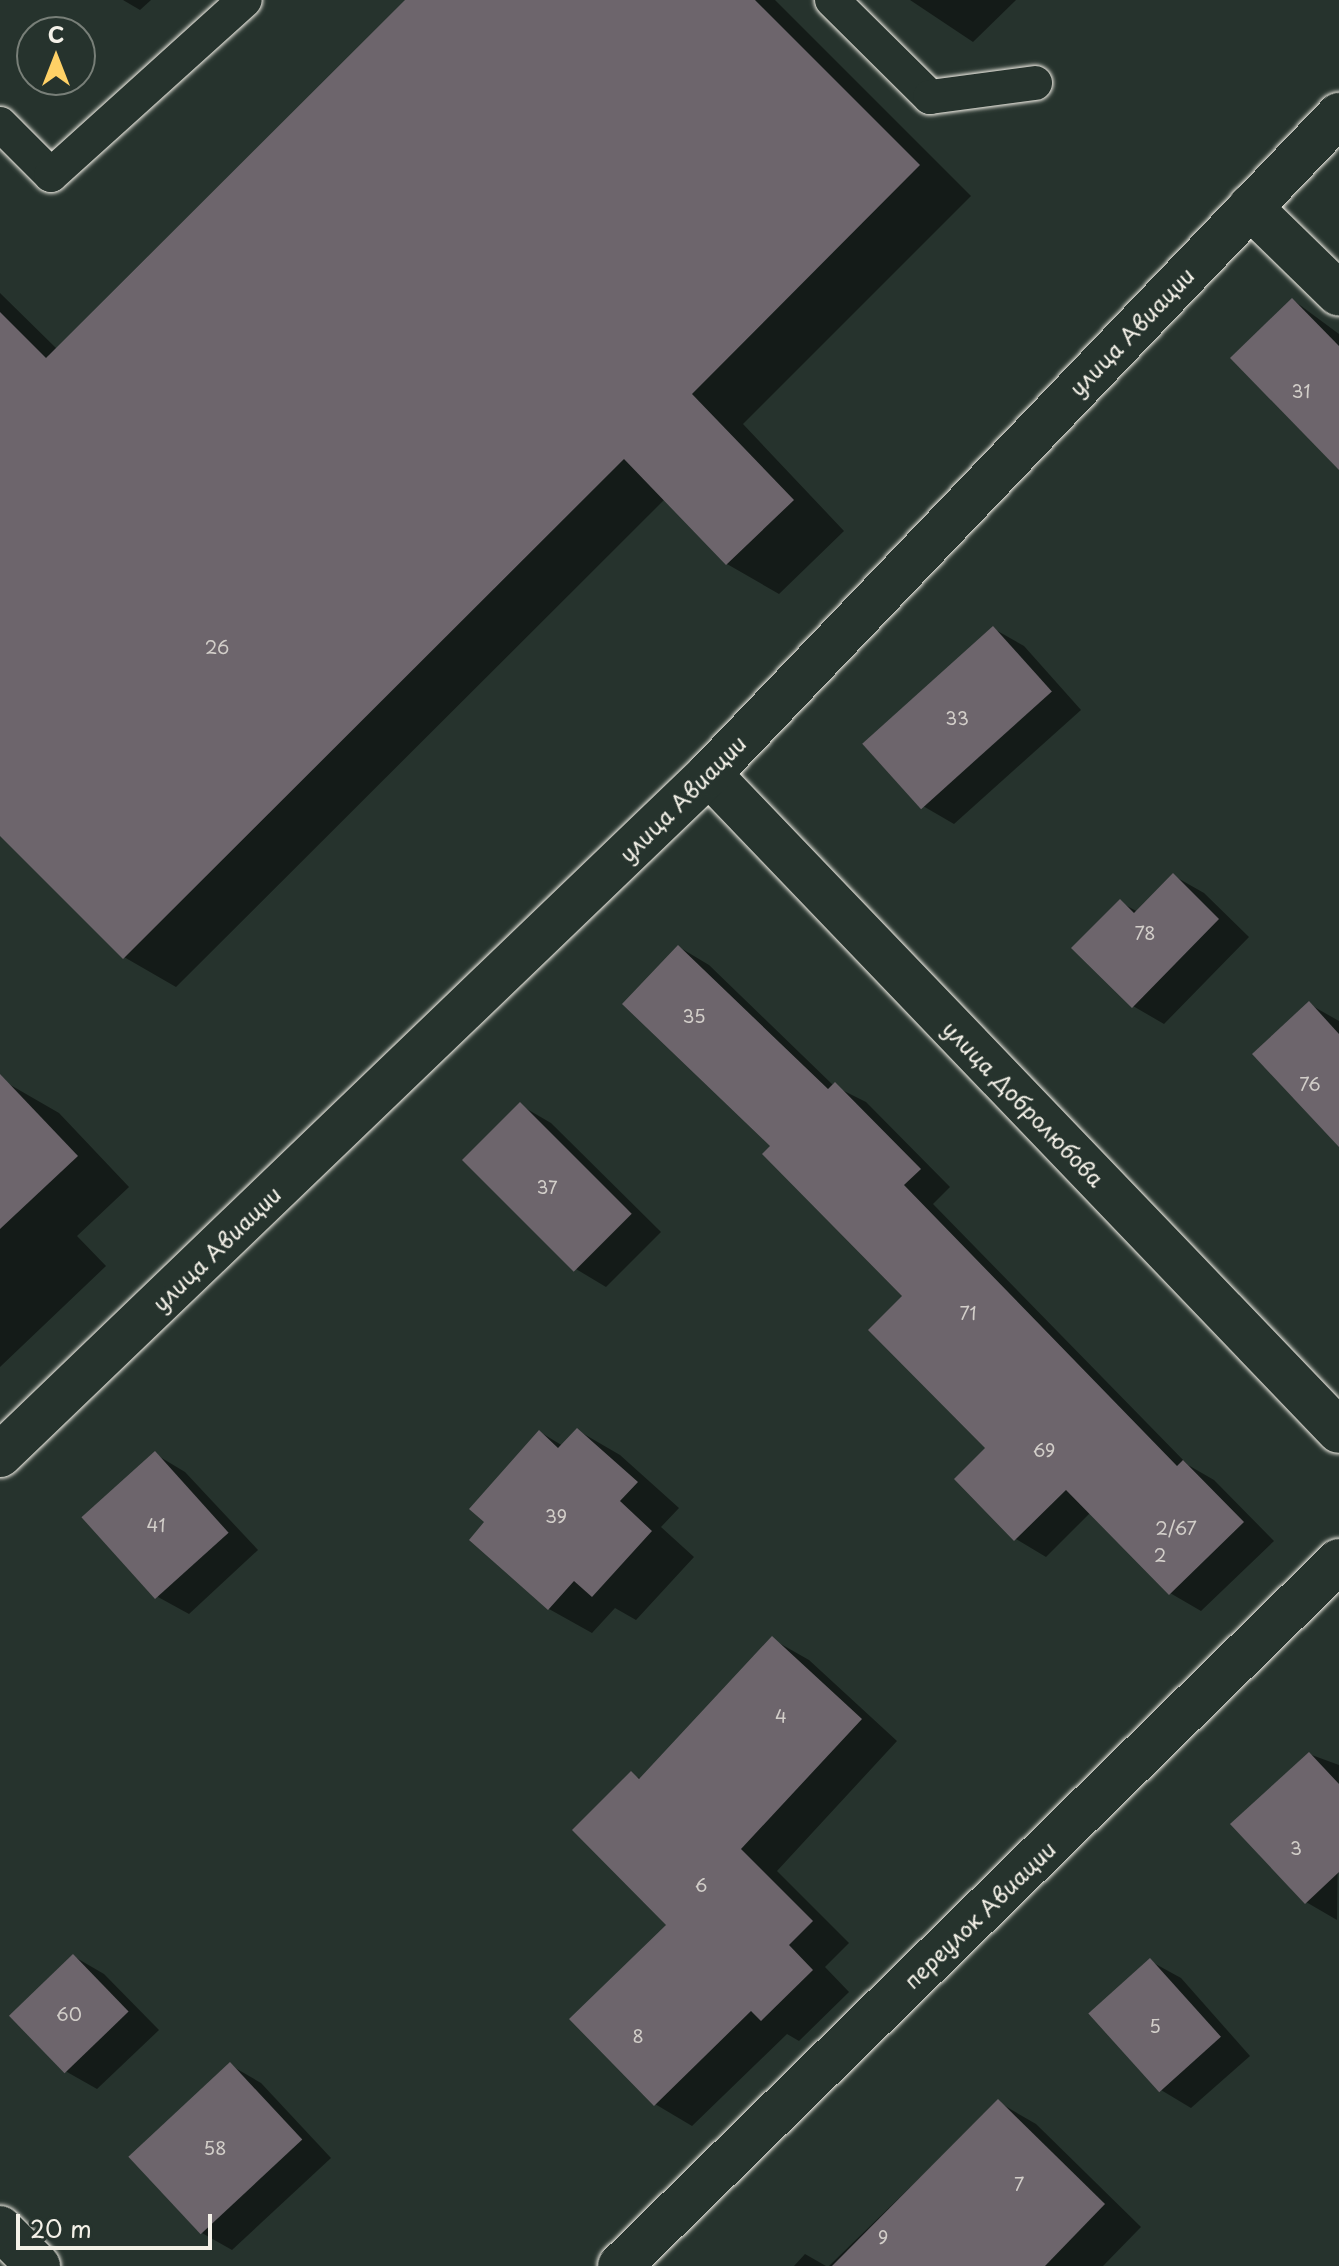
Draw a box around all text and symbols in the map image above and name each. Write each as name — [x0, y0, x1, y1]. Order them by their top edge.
north arrow — [16, 16, 96, 96]
text: С — [48, 17, 64, 50]
street label: улица Авиации — [1063, 261, 1199, 401]
house number: 31 — [1292, 380, 1310, 402]
house number: 26 — [205, 636, 229, 658]
house number: 33 — [945, 707, 969, 729]
street label: улица Авиации — [613, 729, 751, 867]
house number: 78 — [1135, 922, 1155, 944]
house number: 35 — [682, 1005, 706, 1027]
street label: улица Добролюбова — [938, 1014, 1110, 1192]
house number: 76 — [1299, 1073, 1321, 1095]
house number: 37 — [536, 1176, 558, 1198]
street label: улица Авиации — [146, 1180, 286, 1316]
house number: 71 — [960, 1302, 976, 1324]
house number: 69 — [1033, 1439, 1055, 1461]
house number: 39 — [545, 1505, 567, 1527]
house number: 41 — [147, 1514, 165, 1536]
house number: 2/67 — [1155, 1517, 1197, 1539]
house number: 2 — [1154, 1544, 1166, 1566]
house number: 4 — [775, 1705, 787, 1727]
street label: переулок Авиации — [897, 1834, 1061, 1994]
house number: 3 — [1290, 1837, 1302, 1859]
house number: 6 — [695, 1874, 707, 1896]
house number: 60 — [56, 2003, 82, 2025]
house number: 5 — [1149, 2015, 1161, 2037]
house number: 8 — [632, 2025, 644, 2047]
house number: 58 — [204, 2137, 226, 2159]
house number: 7 — [1014, 2173, 1024, 2195]
scale bar — [20, 2198, 216, 2248]
text: 20 m — [30, 2210, 92, 2246]
house number: 9 — [878, 2226, 888, 2248]

